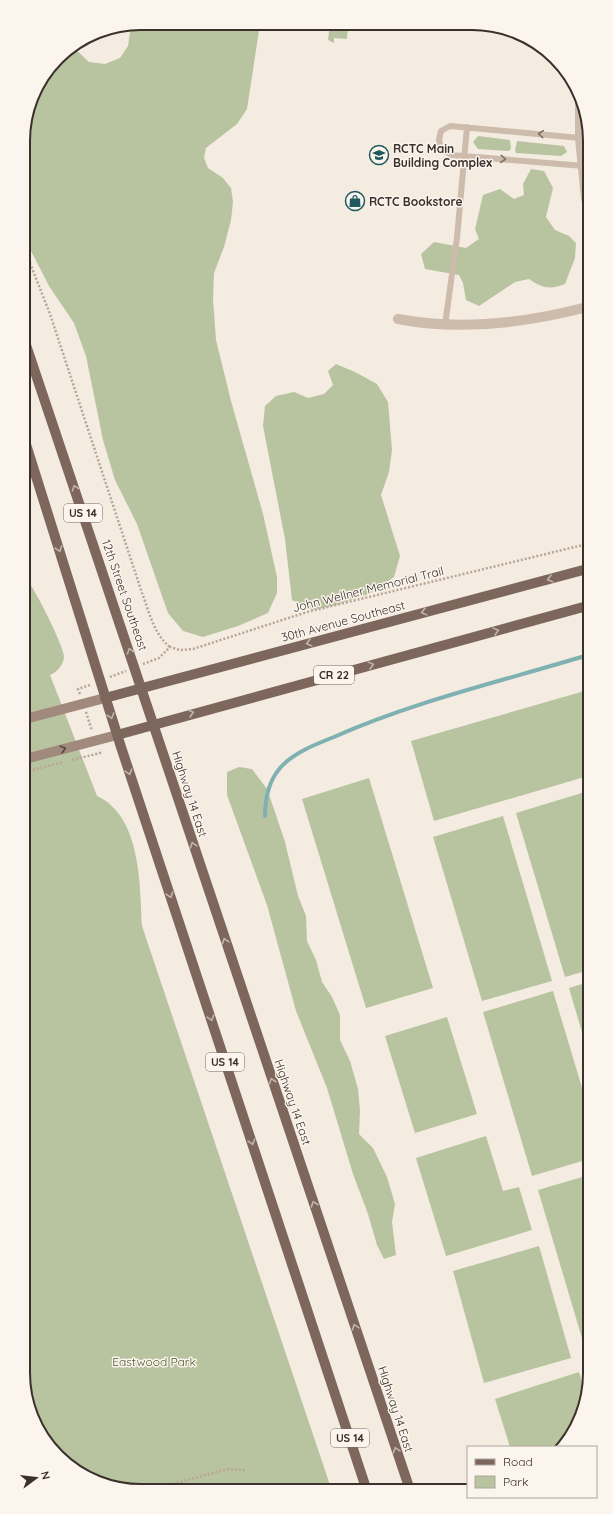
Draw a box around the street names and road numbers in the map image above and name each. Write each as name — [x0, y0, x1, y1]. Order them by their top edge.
road number: US 14 — [64, 504, 102, 522]
street label: 12th Street Southeast — [99, 537, 151, 653]
street label: John Wellner Memorial Trail — [291, 563, 445, 615]
street label: 30th Avenue Southeast — [280, 597, 406, 645]
road number: CR 22 — [314, 666, 354, 684]
street label: Highway 14 East — [169, 749, 211, 839]
road number: US 14 — [206, 1053, 244, 1071]
street label: Highway 14 East — [271, 1057, 315, 1147]
street label: Highway 14 East — [375, 1364, 417, 1454]
road number: US 14 — [331, 1429, 369, 1447]

